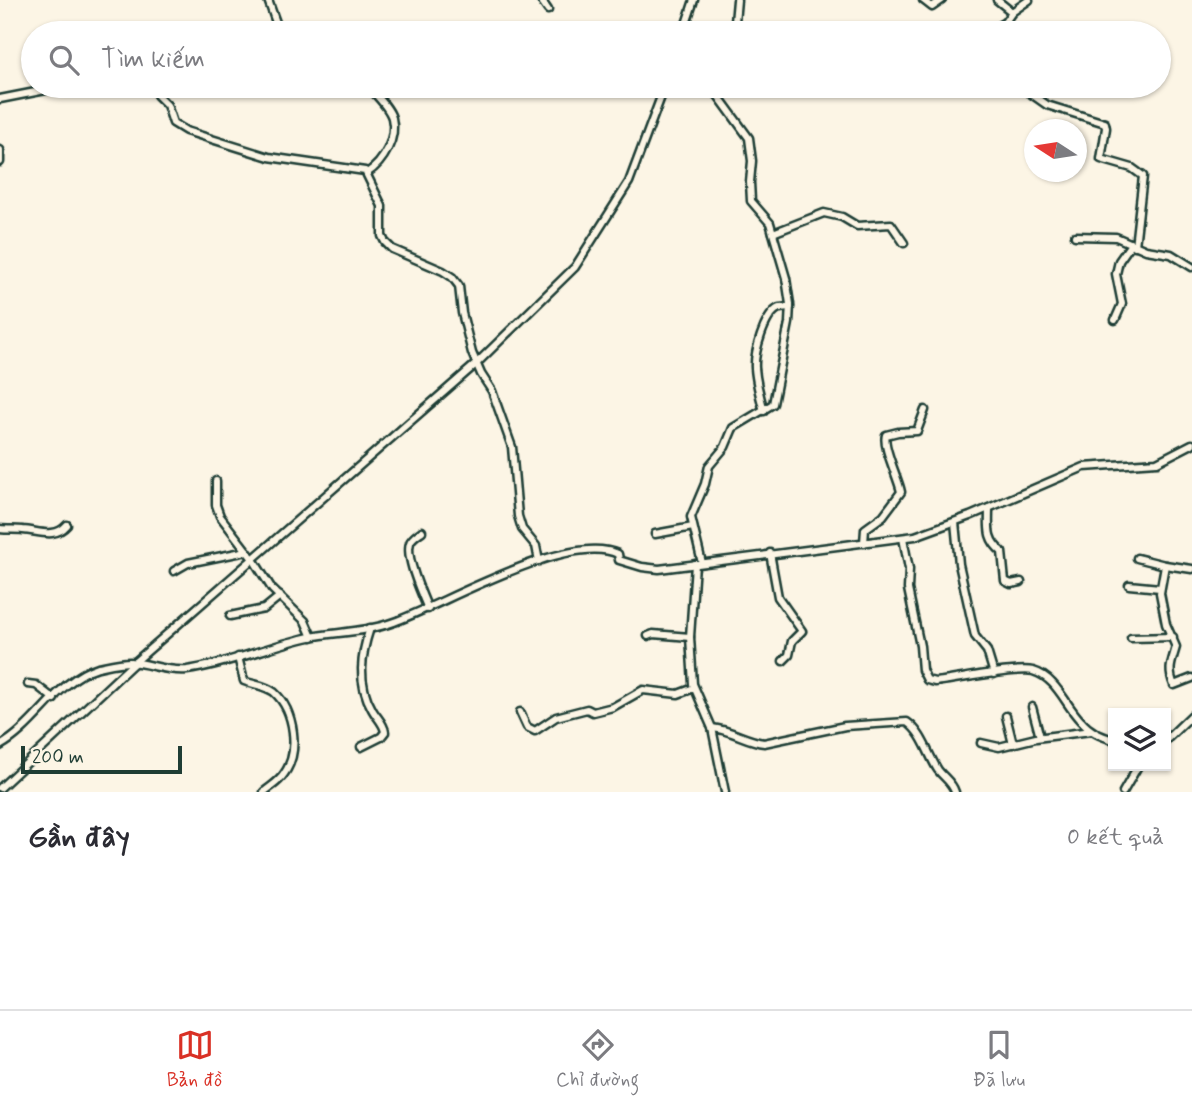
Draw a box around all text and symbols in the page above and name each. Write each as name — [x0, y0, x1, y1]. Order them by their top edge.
search box — [21, 21, 1171, 98]
icon: search — [45, 41, 83, 79]
text: Tìm kiếm — [101, 43, 205, 77]
north arrow — [1024, 119, 1087, 182]
map controls — [1108, 708, 1171, 771]
button: layers — [1108, 708, 1171, 771]
scale bar — [21, 743, 182, 775]
text: 200 m — [32, 745, 84, 770]
text: Gần đây — [28, 818, 130, 857]
text: 0 kết quả — [1067, 823, 1164, 853]
tab: Bản đồ — [167, 1026, 222, 1093]
tab: Chỉ đường — [556, 1026, 639, 1093]
tab: Đã lưu — [973, 1026, 1025, 1093]

